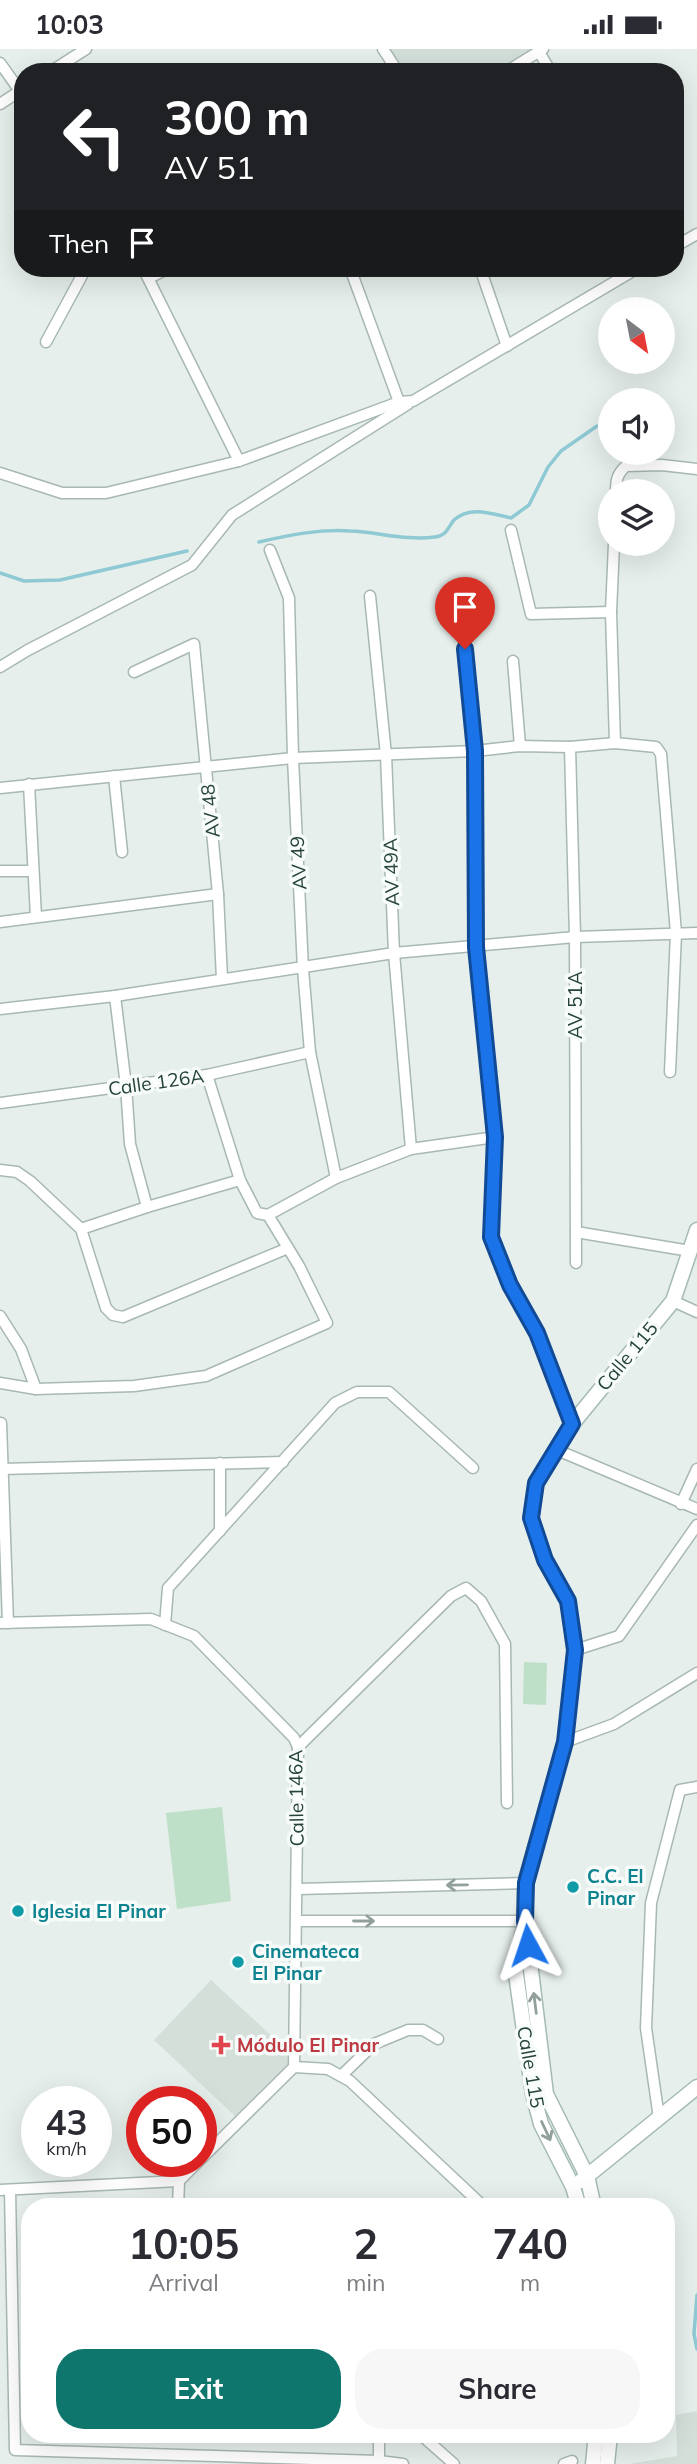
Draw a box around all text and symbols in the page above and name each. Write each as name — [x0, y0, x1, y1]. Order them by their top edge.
text: 10:03 — [35, 8, 104, 41]
text: 300 m — [164, 86, 310, 147]
icon: left — [49, 91, 140, 182]
text: AV 51 — [164, 147, 255, 187]
icon: arrive — [123, 224, 161, 262]
text: Then — [49, 227, 109, 260]
north arrow — [598, 297, 676, 375]
map controls — [598, 297, 675, 556]
button: sound — [598, 388, 675, 465]
button: layers — [598, 479, 675, 556]
pin — [435, 577, 495, 649]
icon: arrive — [446, 588, 484, 626]
street label: AV 48 — [195, 783, 225, 839]
street label: AV 49 — [285, 835, 311, 891]
street label: AV 49A — [378, 838, 404, 906]
street label: AV 51A — [563, 971, 587, 1039]
street label: Calle 126A — [107, 1063, 206, 1101]
street label: Calle 115 — [591, 1317, 663, 1395]
street label: Calle 146A — [283, 1749, 309, 1846]
place label: C.C. El Pinar — [587, 1864, 644, 1910]
one-way arrow — [446, 1878, 469, 1892]
marker: C.C. El Pinar — [565, 1879, 581, 1895]
place label: Iglesia El Pinar — [32, 1899, 166, 1923]
marker: Iglesia El Pinar — [10, 1903, 26, 1919]
position arrow — [491, 1908, 565, 1982]
one-way arrow — [353, 1914, 376, 1928]
place label: Cinemateca El Pinar — [252, 1939, 360, 1985]
marker: Cinemateca El Pinar — [230, 1954, 246, 1970]
one-way arrow — [529, 1992, 542, 2014]
street label: Calle 115 — [512, 2024, 550, 2110]
place label: Módulo El Pinar — [237, 2033, 380, 2057]
marker: Módulo El Pinar — [211, 2035, 231, 2055]
speed limit sign: 50 — [126, 2086, 217, 2177]
text: 43 — [45, 2100, 88, 2144]
one-way arrow — [539, 2120, 553, 2141]
text: km/h — [46, 2137, 87, 2160]
text: 10:05 — [128, 2217, 239, 2270]
text: 2 — [353, 2217, 378, 2270]
text: 740 — [492, 2217, 568, 2270]
text: Arrival — [148, 2268, 219, 2297]
text: min — [346, 2268, 385, 2297]
text: m — [520, 2268, 540, 2297]
button: Exit — [56, 2349, 341, 2429]
button: Share — [355, 2349, 640, 2429]

